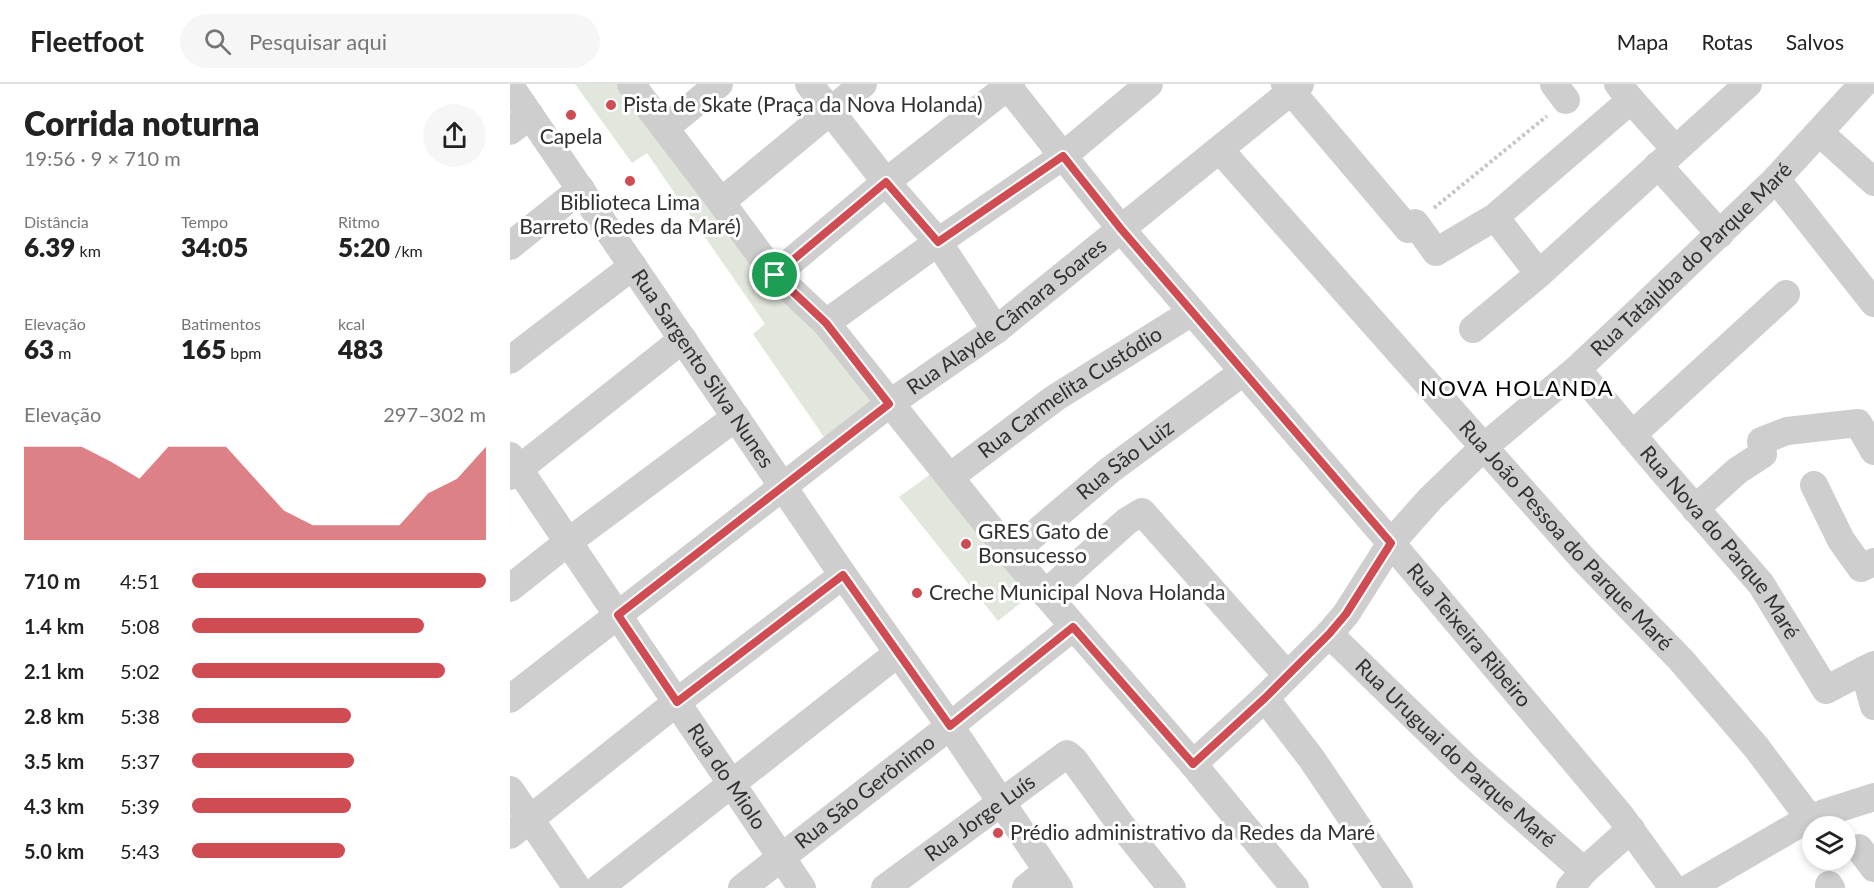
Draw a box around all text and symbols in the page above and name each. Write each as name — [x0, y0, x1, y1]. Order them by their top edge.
search box — [180, 14, 600, 68]
text: Fleetfoot — [30, 24, 144, 58]
icon: search — [201, 25, 234, 58]
text: Pesquisar aqui — [249, 28, 387, 55]
text: Mapa — [1617, 29, 1669, 54]
text: Rotas — [1702, 29, 1753, 54]
text: Salvos — [1786, 29, 1844, 54]
place label: Pista de Skate (Praça da Nova Holanda) — [623, 91, 983, 116]
marker: Pista de Skate (Praça da Nova Holanda) — [604, 98, 618, 112]
text: Corrida noturna — [24, 103, 260, 143]
button: share — [423, 104, 486, 167]
marker: Capela — [564, 108, 578, 122]
place label: Capela — [540, 123, 602, 148]
text: 19:56 · 9 × 710 m — [24, 146, 181, 170]
street label: Rua Tatajuba do Parque Maré — [1585, 156, 1796, 361]
marker: Biblioteca Lima Barreto (Redes da Maré) — [623, 174, 637, 188]
place label: Biblioteca Lima Barreto (Redes da Maré) — [519, 189, 741, 238]
text: Distância — [24, 212, 89, 231]
text: Tempo — [181, 212, 228, 231]
text: Ritmo — [338, 212, 380, 231]
text: 6.39 — [24, 231, 75, 263]
text: 34:05 — [181, 231, 248, 263]
text: 5:20 — [338, 231, 390, 263]
street label: Rua Alayde Câmara Soares — [901, 232, 1111, 399]
text: km — [75, 241, 101, 260]
text: /km — [390, 241, 423, 260]
pin — [749, 249, 800, 300]
icon: arrive — [758, 258, 791, 291]
street label: Rua Sargento Silva Nunes — [627, 264, 780, 472]
text: Elevação — [24, 314, 86, 333]
text: Batimentos — [181, 314, 261, 333]
text: kcal — [338, 314, 365, 333]
street label: Rua Carmelita Custódio — [972, 320, 1166, 463]
text: 63 — [24, 333, 54, 365]
text: 165 — [181, 333, 226, 365]
text: 483 — [338, 333, 383, 365]
text: m — [54, 343, 71, 362]
text: bpm — [226, 343, 261, 362]
district label: NOVA HOLANDA — [1420, 374, 1614, 401]
text: Elevação — [24, 402, 101, 426]
text: 297–302 m — [383, 402, 486, 426]
street label: Rua São Luiz — [1071, 414, 1178, 504]
street label: Rua João Pessoa do Parque Maré — [1455, 414, 1679, 655]
street label: Rua Nova do Parque Maré — [1636, 440, 1806, 643]
place label: GRES Gato de Bonsucesso — [978, 518, 1109, 567]
marker: GRES Gato de Bonsucesso — [959, 537, 973, 551]
street label: Rua Teixeira Ribeiro — [1402, 557, 1538, 711]
text: 710 m — [24, 569, 80, 593]
text: 4:51 — [120, 569, 160, 593]
place label: Creche Municipal Nova Holanda — [929, 579, 1226, 604]
marker: Creche Municipal Nova Holanda — [910, 586, 924, 600]
text: 1.4 km — [24, 614, 84, 638]
text: 5:08 — [120, 614, 160, 638]
street label: Rua Uruguai do Parque Maré — [1351, 653, 1562, 852]
text: 2.1 km — [24, 659, 84, 683]
text: 5:02 — [120, 659, 160, 683]
text: 2.8 km — [24, 704, 84, 728]
text: 5:38 — [120, 704, 160, 728]
street label: Rua do Miolo — [683, 718, 773, 834]
street label: Rua São Gerônimo — [789, 729, 939, 853]
text: 3.5 km — [24, 749, 84, 773]
text: 5:37 — [120, 749, 160, 773]
street label: Rua Jorge Luís — [919, 768, 1039, 866]
text: 4.3 km — [24, 794, 84, 818]
text: 5:39 — [120, 794, 160, 818]
map controls — [1802, 816, 1856, 870]
button: layers — [1802, 816, 1856, 870]
place label: Prédio administrativo da Redes da Maré — [1010, 819, 1375, 844]
marker: Prédio administrativo da Redes da Maré — [991, 826, 1005, 840]
text: 5.0 km — [24, 839, 84, 863]
text: 5:43 — [120, 839, 160, 863]

